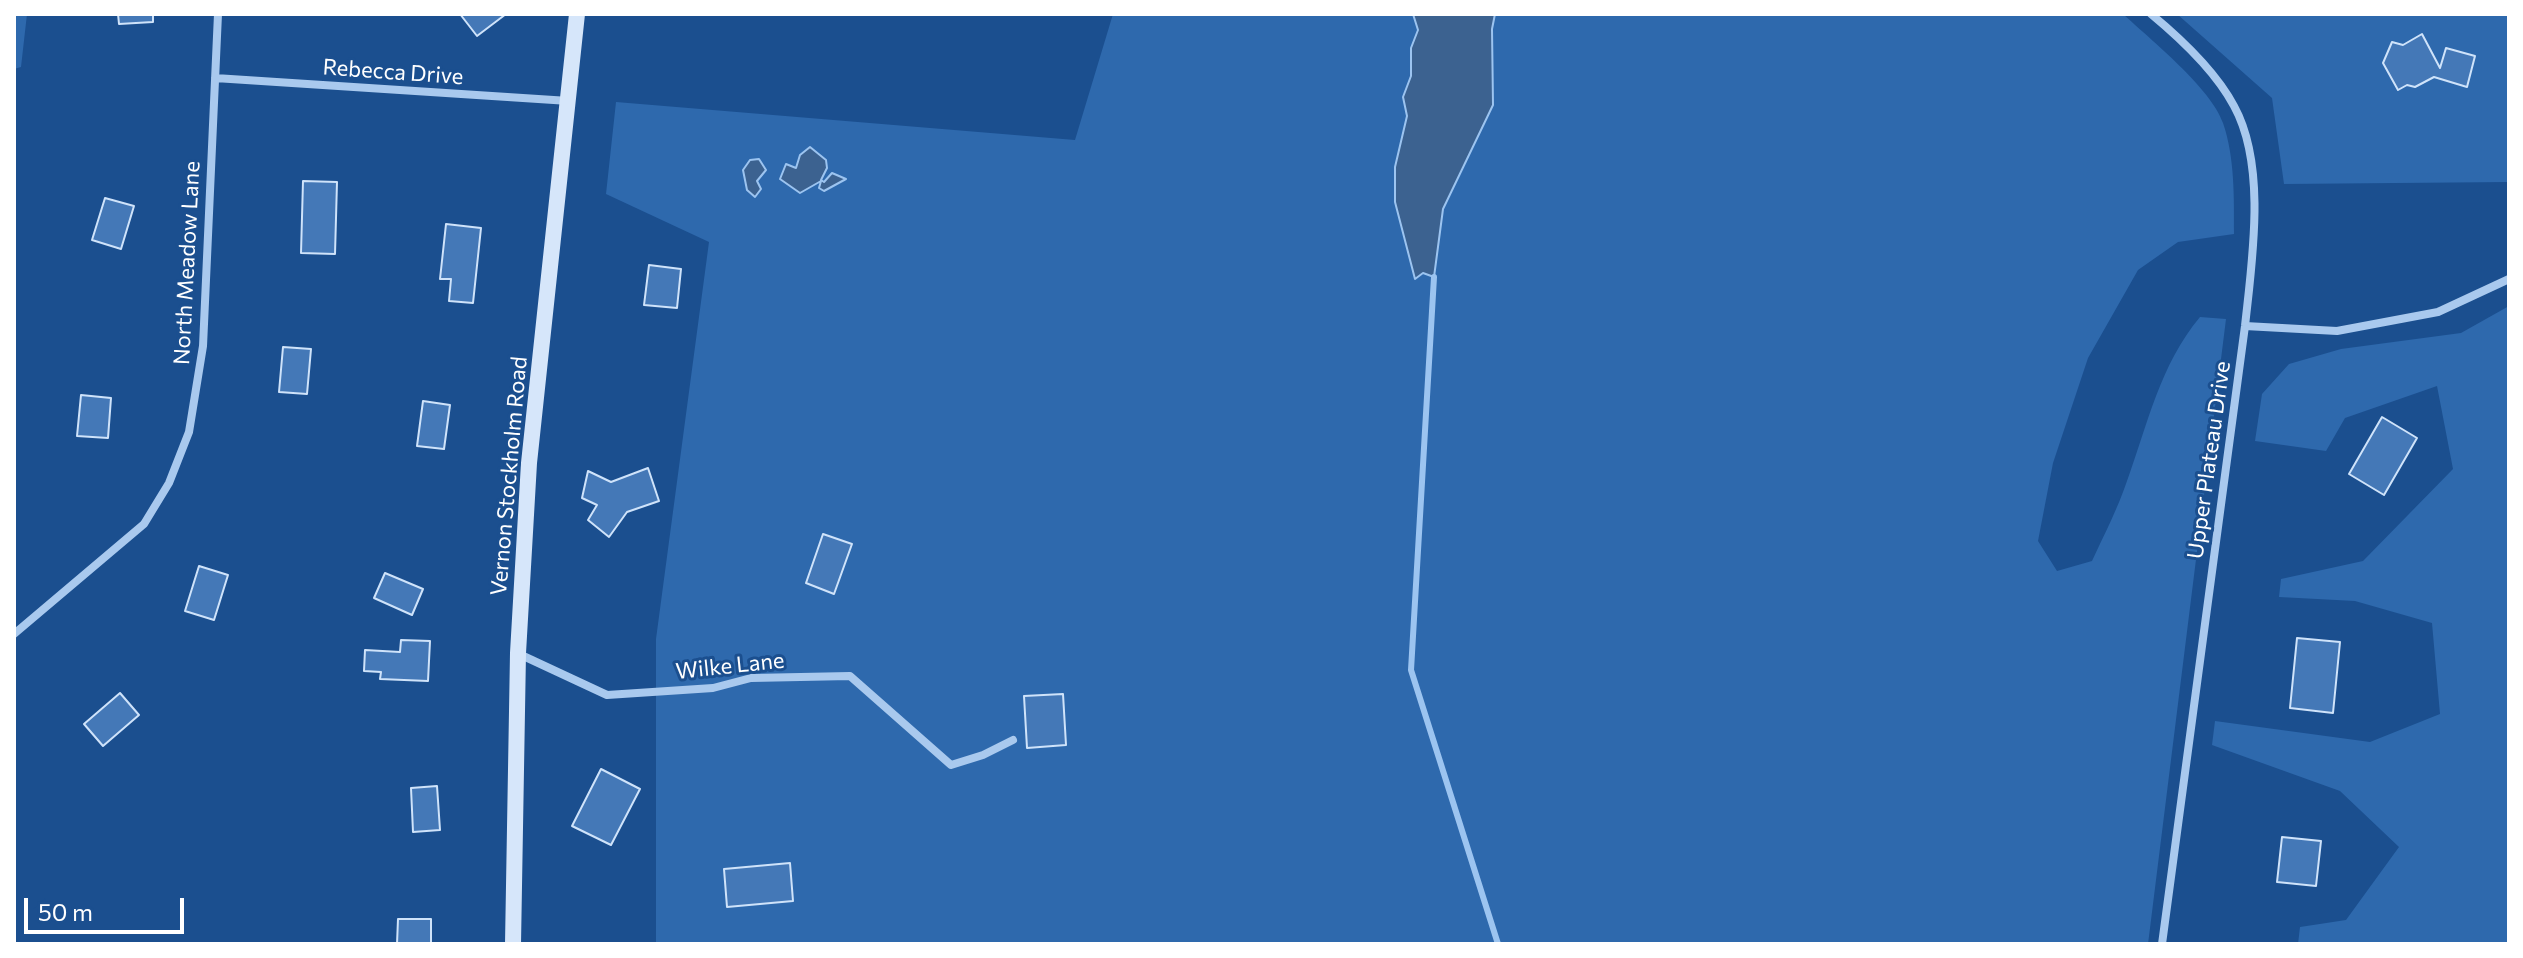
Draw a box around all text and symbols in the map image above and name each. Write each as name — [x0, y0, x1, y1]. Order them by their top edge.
street label: Rebecca Drive — [322, 54, 464, 90]
street label: North Meadow Lane — [168, 160, 206, 366]
street label: Vernon Stockholm Road — [485, 355, 533, 597]
street label: Upper Plateau Drive — [2182, 360, 2236, 560]
street label: Wilke Lane — [674, 647, 786, 685]
scale bar — [28, 882, 188, 932]
text: 50 m — [38, 897, 93, 926]

